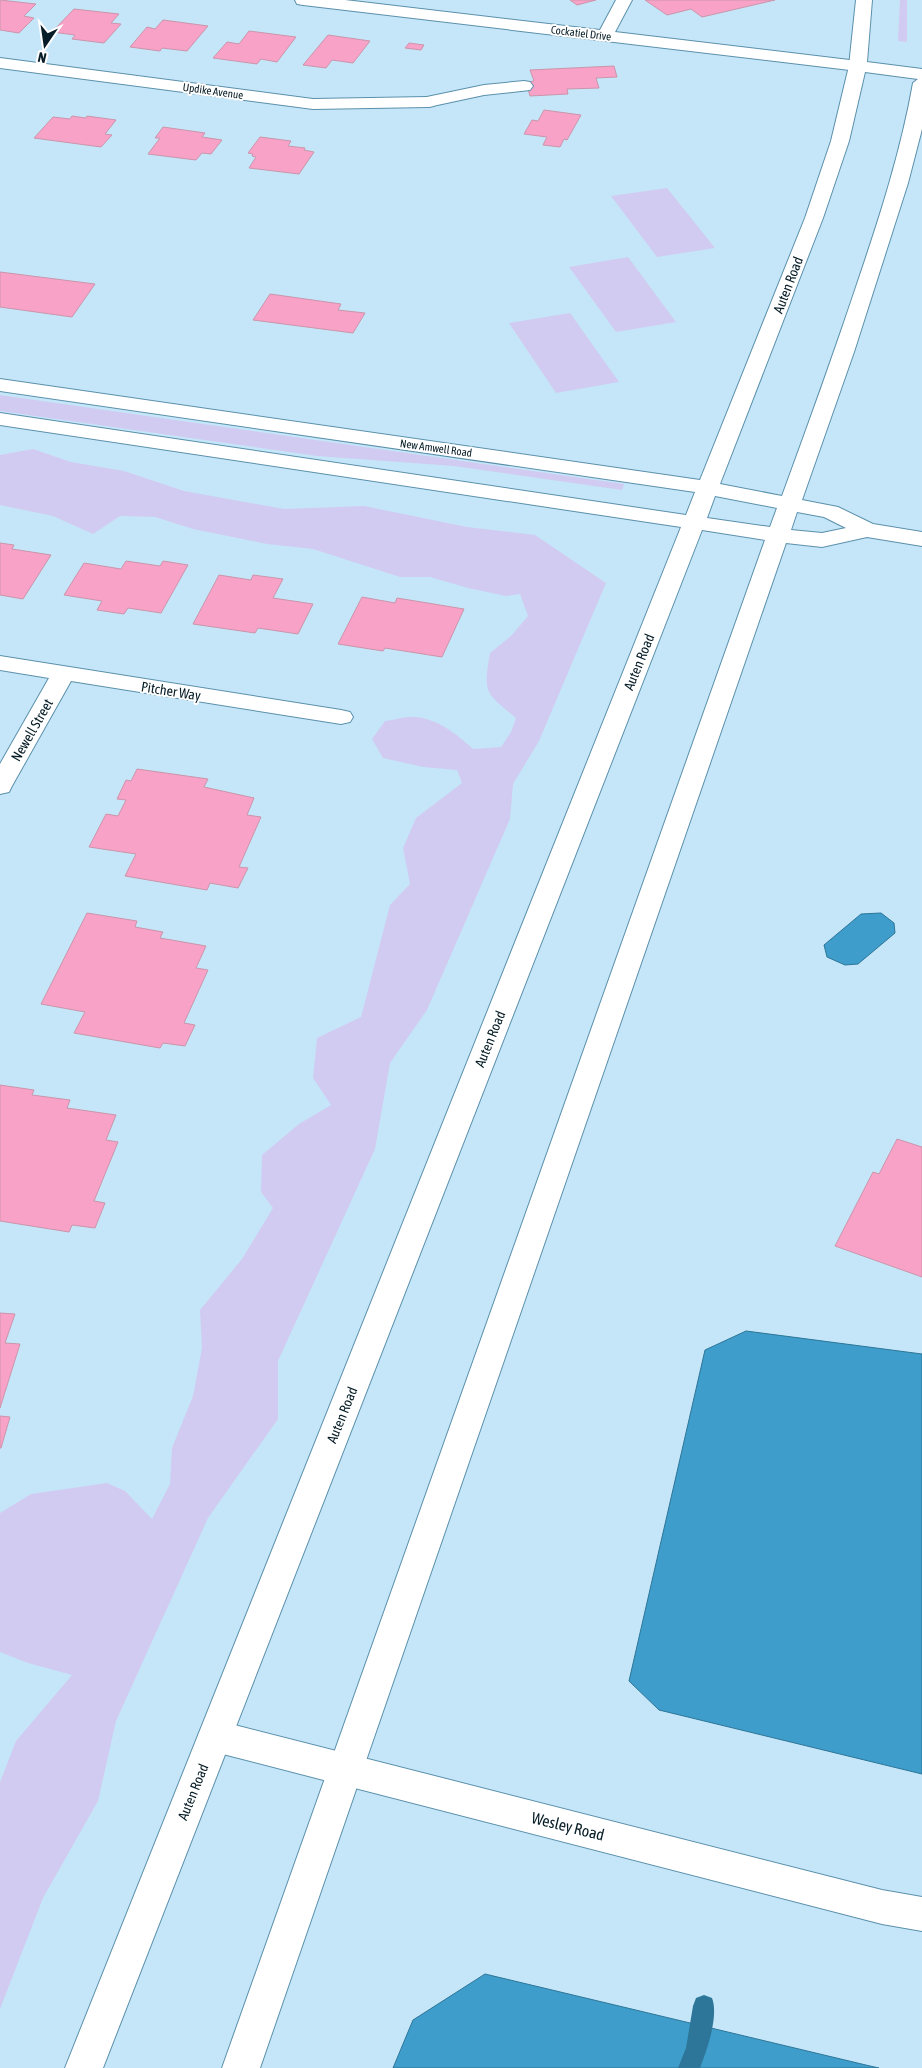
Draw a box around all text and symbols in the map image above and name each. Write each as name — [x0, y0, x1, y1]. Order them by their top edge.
north arrow — [20, 20, 70, 70]
street label: Cockatiel Drive — [550, 23, 612, 43]
text: N — [36, 49, 48, 66]
street label: Updike Avenue — [182, 81, 244, 101]
street label: Auten Road — [770, 254, 806, 316]
street label: New Amwell Road — [399, 437, 473, 459]
street label: Auten Road — [620, 632, 658, 692]
street label: Pitcher Way — [140, 678, 202, 704]
street label: Newell Street — [8, 696, 56, 764]
street label: Auten Road — [471, 1009, 509, 1069]
street label: Auten Road — [323, 1385, 361, 1445]
street label: Auten Road — [174, 1762, 212, 1822]
street label: Wesley Road — [529, 1808, 606, 1845]

